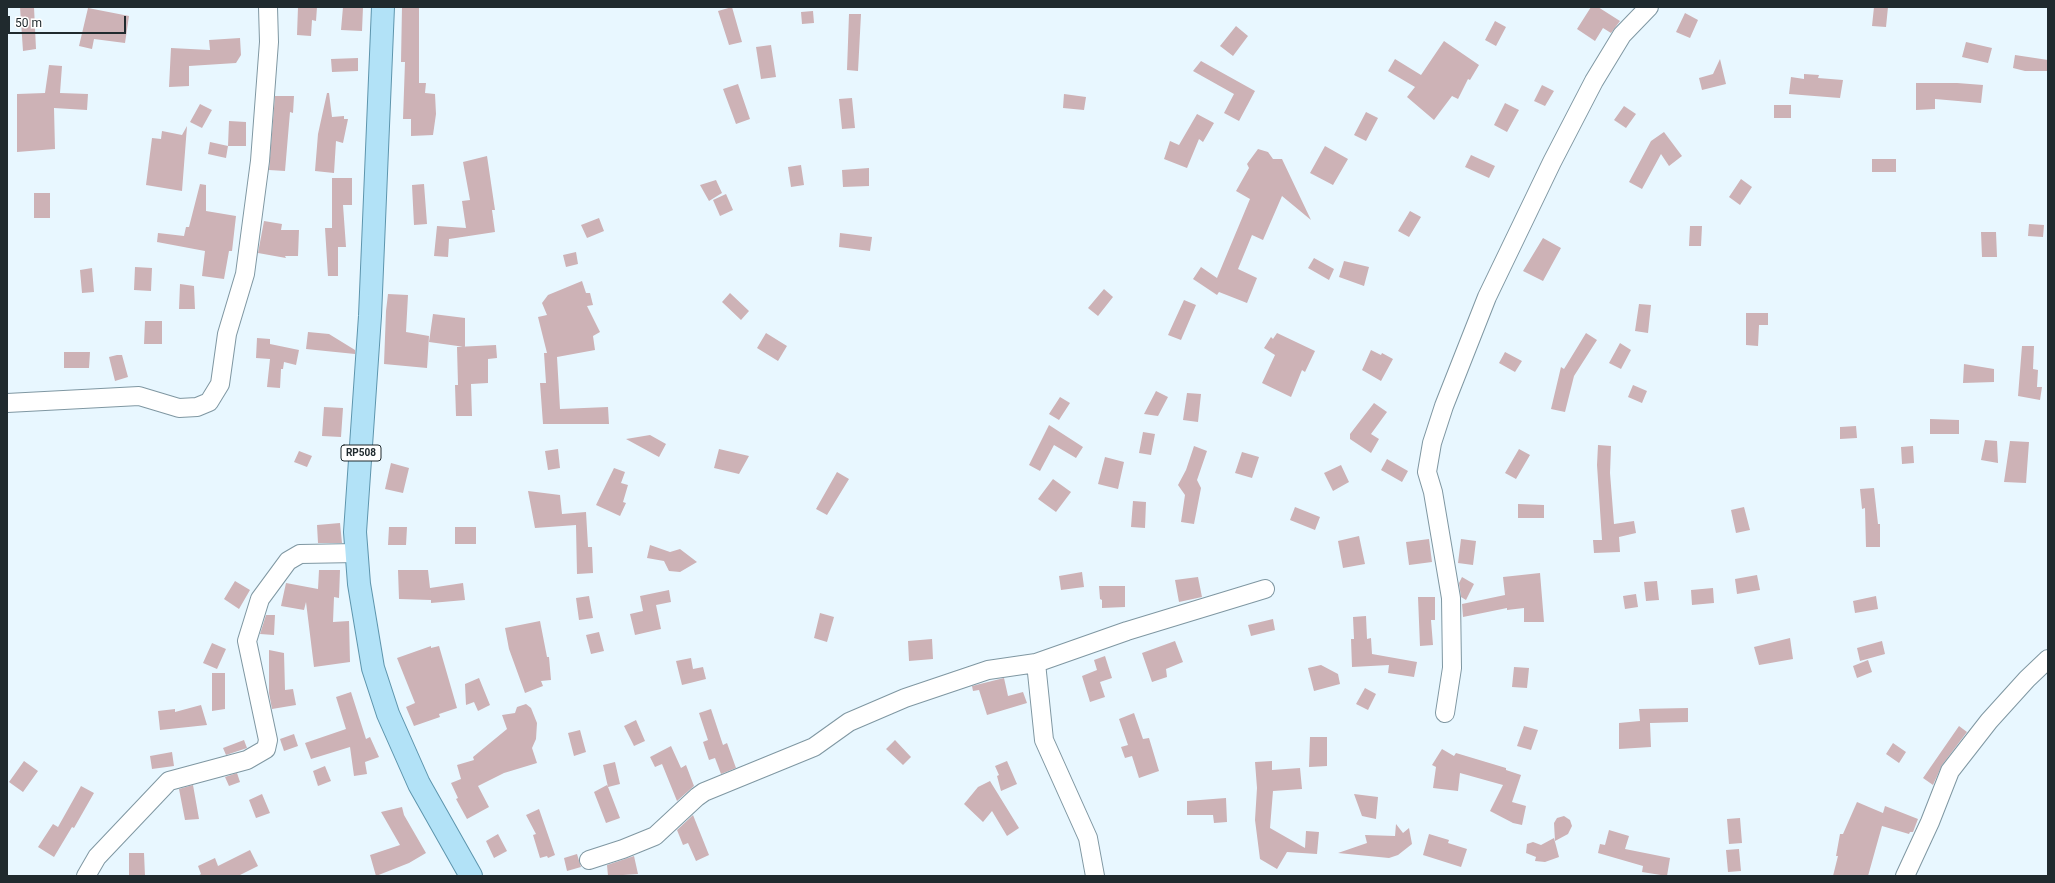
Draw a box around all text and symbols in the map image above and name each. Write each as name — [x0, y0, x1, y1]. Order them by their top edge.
scale bar — [10, 8, 128, 34]
text: 50 m — [15, 16, 42, 30]
road number: RP508 — [341, 445, 381, 461]

